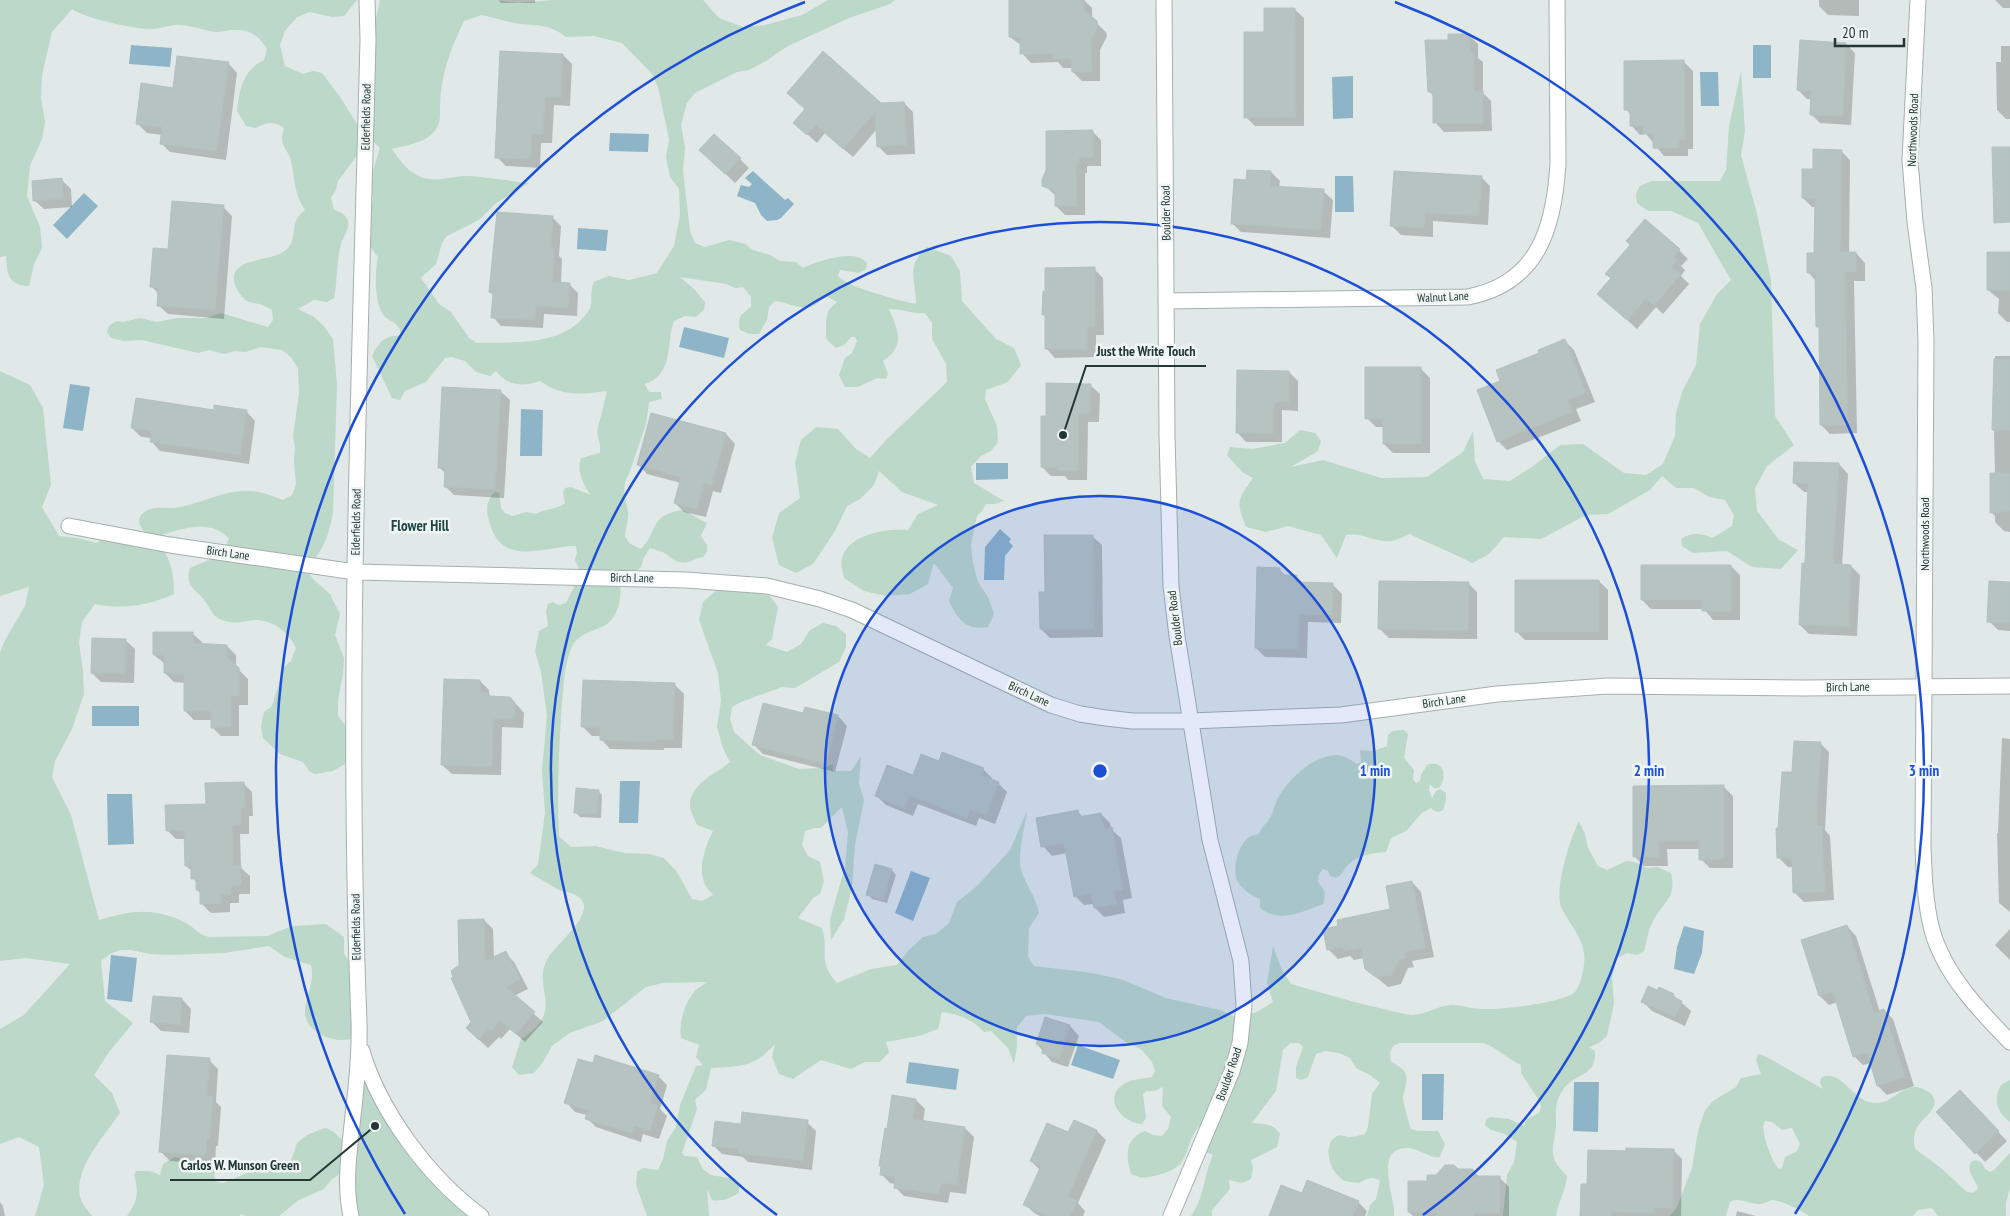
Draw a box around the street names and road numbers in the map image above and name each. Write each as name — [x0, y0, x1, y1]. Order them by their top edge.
street label: Elderfields Road — [357, 84, 374, 150]
street label: Northwoods Road — [1904, 93, 1921, 167]
street label: Boulder Road — [1158, 185, 1173, 241]
street label: Walnut Lane — [1417, 288, 1469, 305]
street label: Elderfields Road — [347, 489, 364, 555]
street label: Northwoods Road — [1917, 497, 1932, 571]
street label: Birch Lane — [205, 542, 251, 563]
street label: Birch Lane — [610, 570, 654, 585]
street label: Boulder Road — [1164, 590, 1185, 646]
street label: Birch Lane — [1006, 678, 1052, 710]
street label: Birch Lane — [1826, 679, 1870, 694]
street label: Birch Lane — [1421, 690, 1467, 711]
street label: Elderfields Road — [347, 894, 364, 960]
street label: Boulder Road — [1212, 1045, 1245, 1102]

